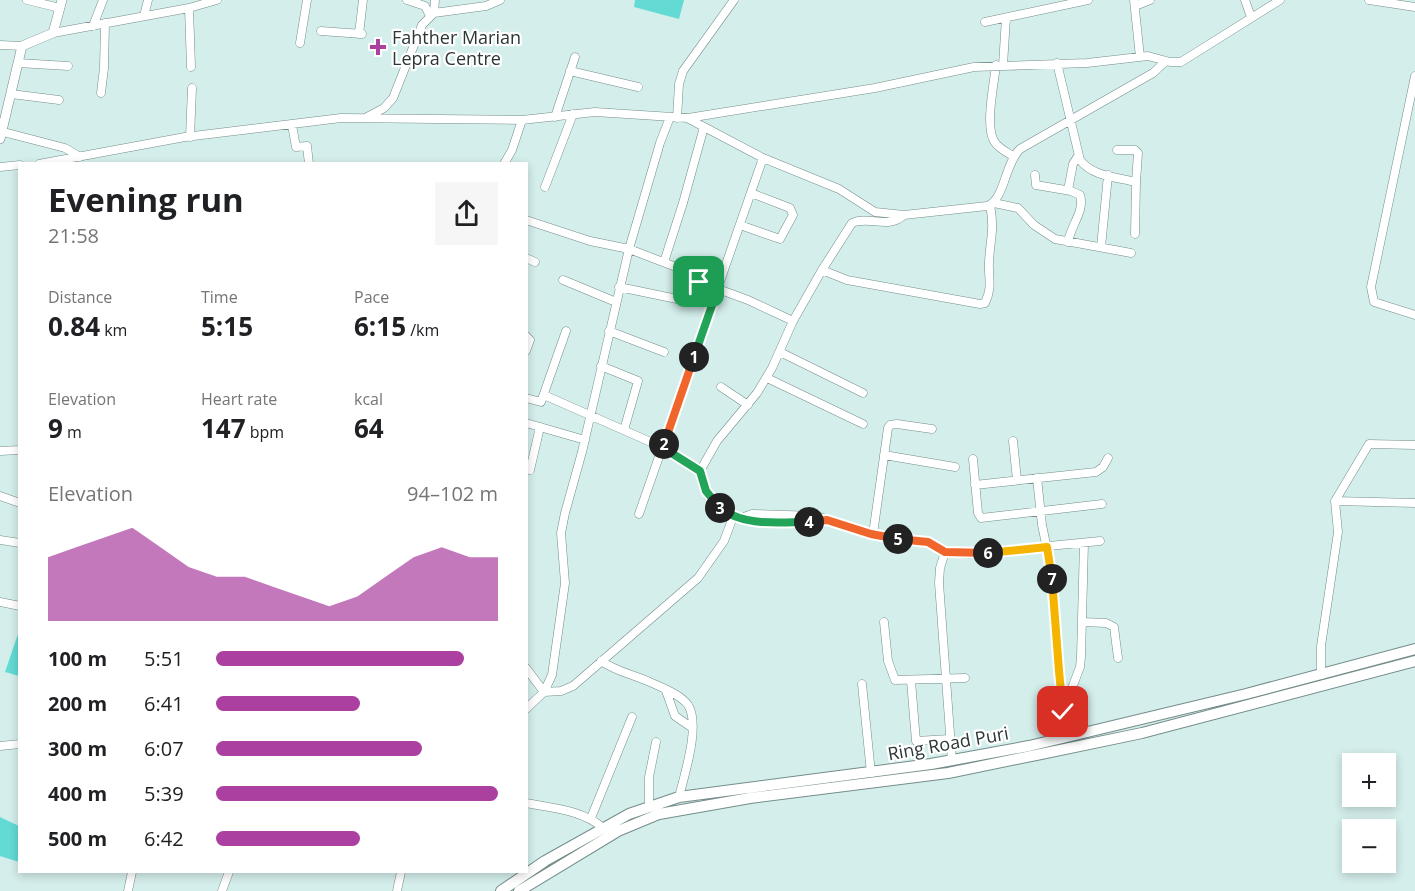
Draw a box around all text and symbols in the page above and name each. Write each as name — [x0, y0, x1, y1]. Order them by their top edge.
place label: Fahther Marian Lepra Centre — [392, 25, 521, 70]
marker: Fahther Marian Lepra Centre — [369, 38, 387, 56]
text: Evening run — [48, 177, 244, 222]
button: share — [435, 182, 498, 245]
text: 21:58 — [48, 222, 99, 249]
pin — [673, 256, 724, 307]
icon: arrive — [682, 265, 715, 298]
text: Distance — [48, 286, 112, 308]
text: Time — [201, 286, 238, 308]
text: Pace — [354, 286, 389, 308]
text: 0.84 — [48, 308, 100, 344]
text: 5:15 — [201, 308, 253, 344]
text: 6:15 — [354, 308, 406, 344]
text: km — [100, 319, 127, 341]
text: /km — [406, 319, 439, 341]
pin: 1 — [679, 342, 709, 372]
text: 1 — [689, 346, 699, 368]
text: Elevation — [48, 388, 116, 410]
text: Heart rate — [201, 388, 277, 410]
text: kcal — [354, 388, 383, 410]
text: 9 — [48, 410, 63, 446]
text: 147 — [201, 410, 246, 446]
text: 64 — [354, 410, 384, 446]
text: m — [63, 421, 82, 443]
text: bpm — [246, 421, 284, 443]
pin: 2 — [649, 429, 679, 459]
text: 2 — [659, 433, 669, 455]
text: Elevation — [48, 480, 133, 507]
text: 94–102 m — [407, 480, 498, 507]
pin: 3 — [705, 493, 735, 523]
text: 3 — [715, 497, 725, 519]
pin: 4 — [794, 507, 824, 537]
text: 4 — [804, 511, 814, 533]
pin: 5 — [883, 524, 913, 554]
text: 5 — [893, 528, 903, 550]
pin: 6 — [973, 538, 1003, 568]
text: 6 — [983, 542, 993, 564]
pin: 7 — [1037, 564, 1067, 594]
text: 7 — [1047, 568, 1057, 590]
text: 100 m — [48, 645, 107, 672]
text: 5:51 — [144, 645, 184, 672]
pin — [1037, 686, 1088, 737]
text: 200 m — [48, 690, 107, 717]
text: 6:41 — [144, 690, 184, 717]
icon: check — [1046, 695, 1079, 728]
street label: Ring Road Puri — [886, 721, 1010, 765]
text: 300 m — [48, 735, 107, 762]
text: 6:07 — [144, 735, 184, 762]
map controls — [1342, 753, 1396, 873]
button: + — [1342, 753, 1396, 807]
text: 400 m — [48, 780, 107, 807]
text: 5:39 — [144, 780, 184, 807]
button: − — [1342, 819, 1396, 873]
text: 500 m — [48, 825, 107, 852]
text: 6:42 — [144, 825, 184, 852]

